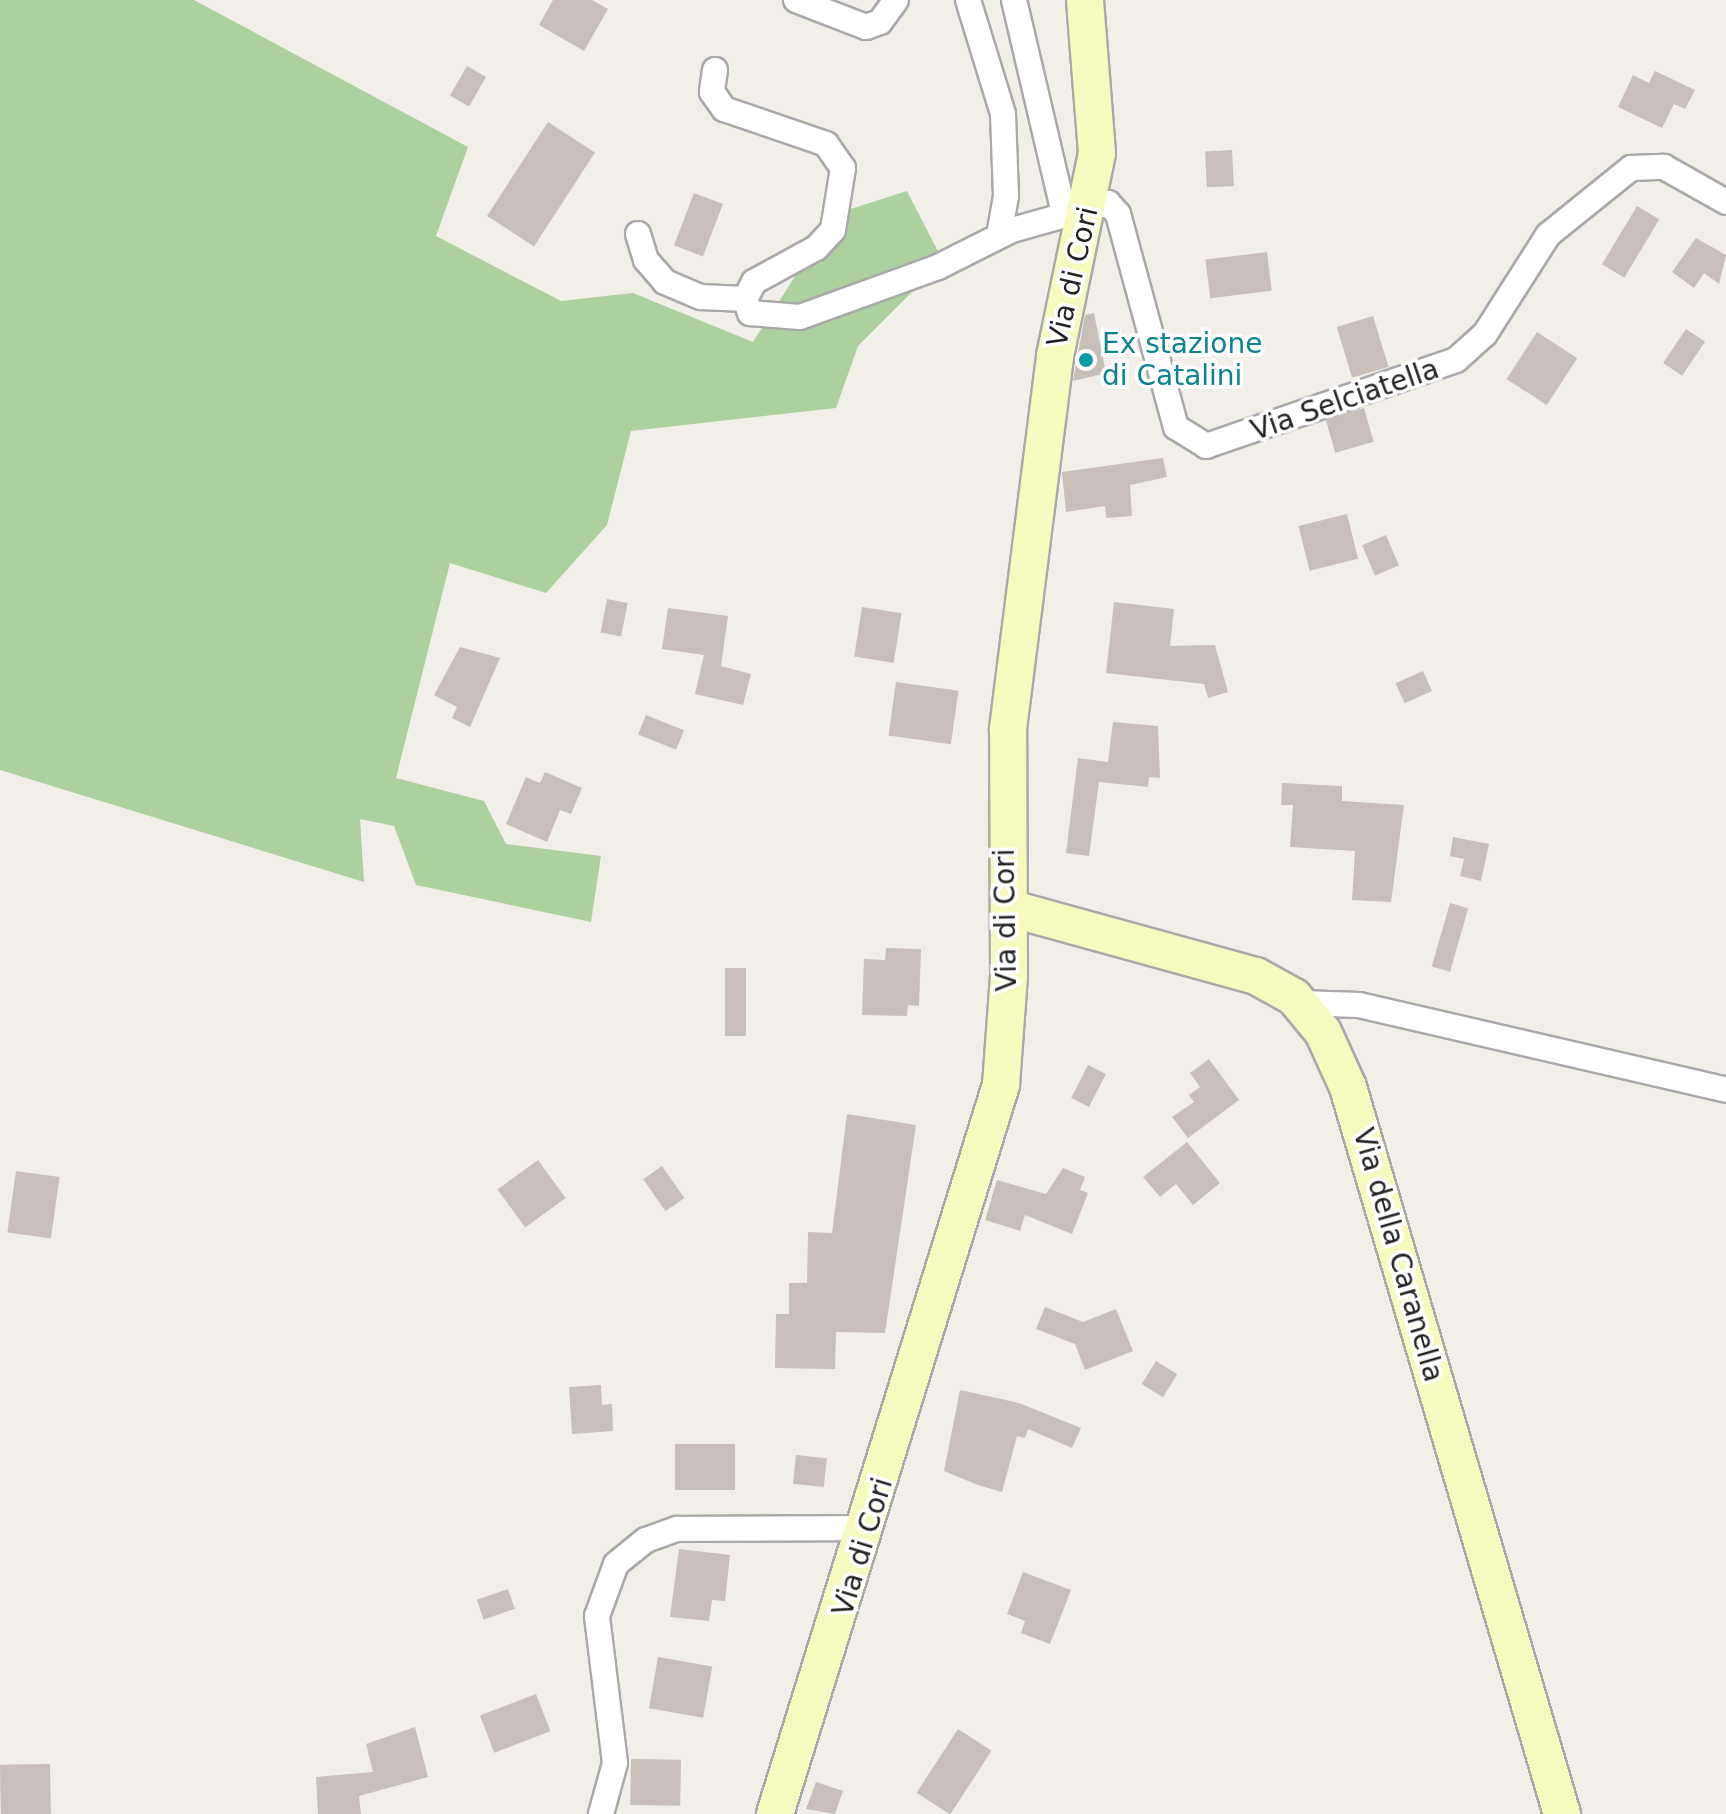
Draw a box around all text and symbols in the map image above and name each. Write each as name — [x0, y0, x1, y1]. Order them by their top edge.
street label: Via di Cori — [1041, 204, 1105, 350]
place label: Ex stazione di Catalini — [1102, 327, 1262, 393]
marker: Ex stazione di Catalini — [1077, 351, 1095, 369]
street label: Via Selciatella — [1247, 352, 1443, 448]
street label: Via di Cori — [988, 848, 1024, 992]
street label: Via della Caranella — [1346, 1124, 1450, 1386]
street label: Via di Cori — [826, 1474, 900, 1620]

